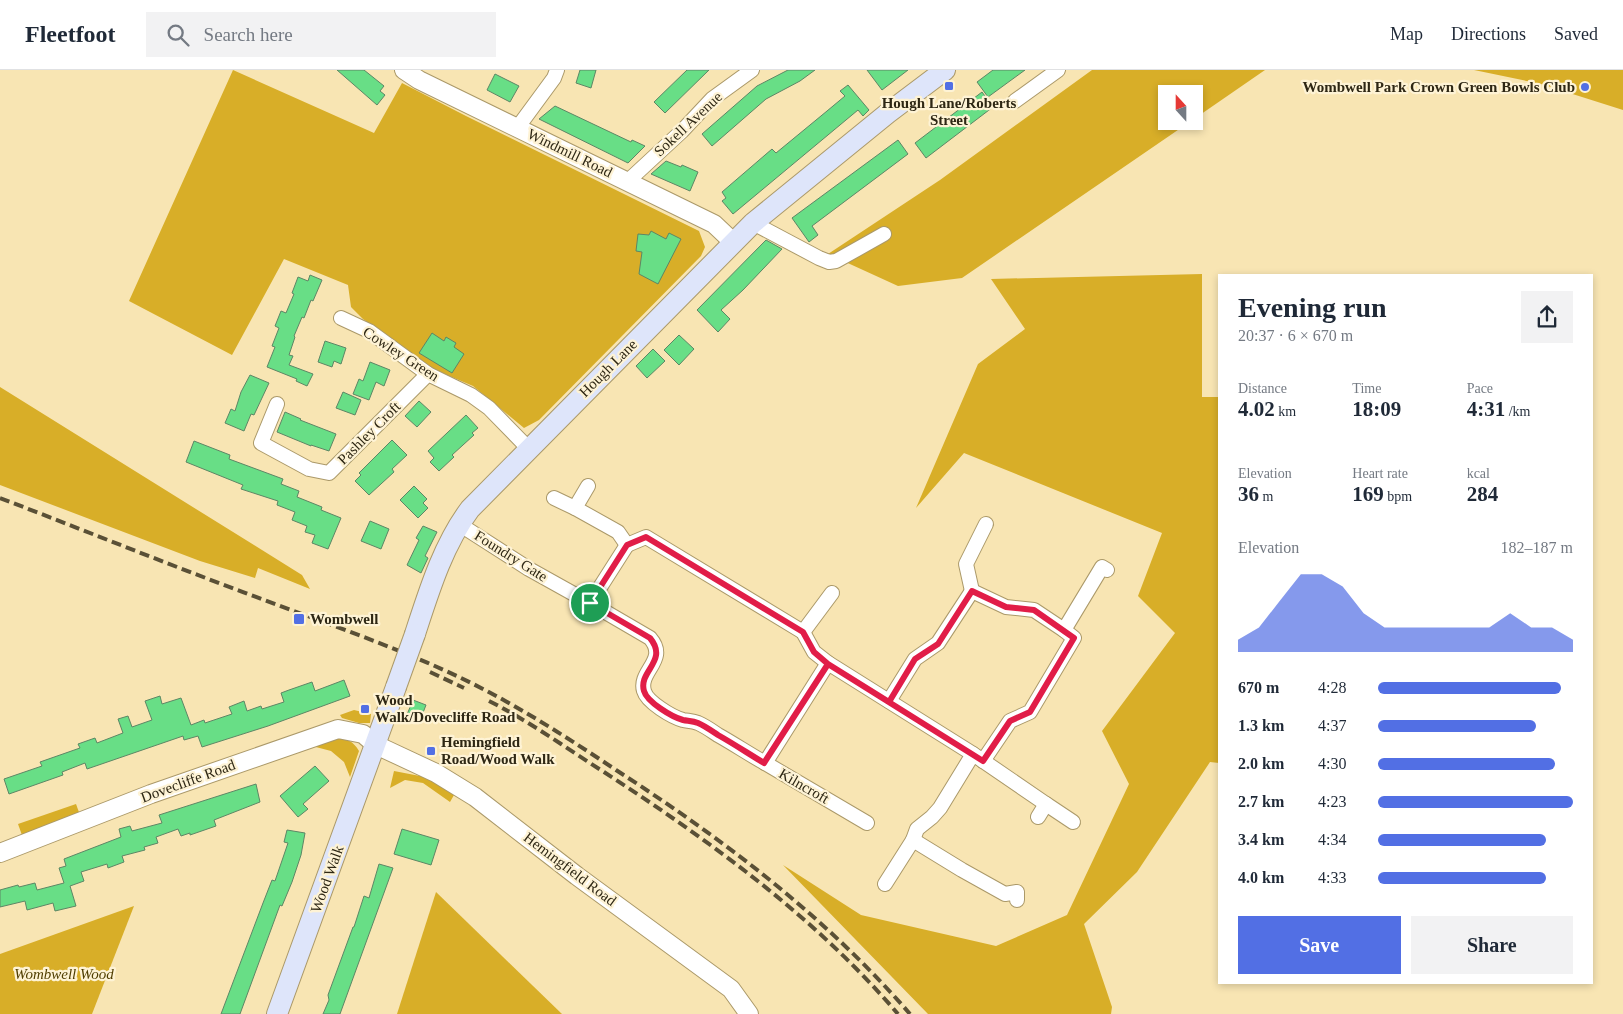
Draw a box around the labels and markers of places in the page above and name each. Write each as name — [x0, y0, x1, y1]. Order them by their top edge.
place label: Wombwell Park Crown Green Bowls Club — [1303, 79, 1575, 95]
marker: Hough Lane/Roberts Street — [943, 80, 955, 92]
marker: Wombwell Park Crown Green Bowls Club — [1579, 81, 1591, 93]
place label: Hough Lane/Roberts Street — [882, 95, 1016, 128]
pin — [569, 582, 611, 624]
place label: Wombwell — [310, 611, 378, 627]
marker: Wombwell — [292, 612, 306, 626]
place label: Wood Walk/Dovecliffe Road — [375, 692, 516, 725]
marker: Wood Walk/Dovecliffe Road — [359, 703, 371, 715]
place label: Hemingfield Road/Wood Walk — [441, 734, 555, 767]
marker: Hemingfield Road/Wood Walk — [425, 745, 437, 757]

